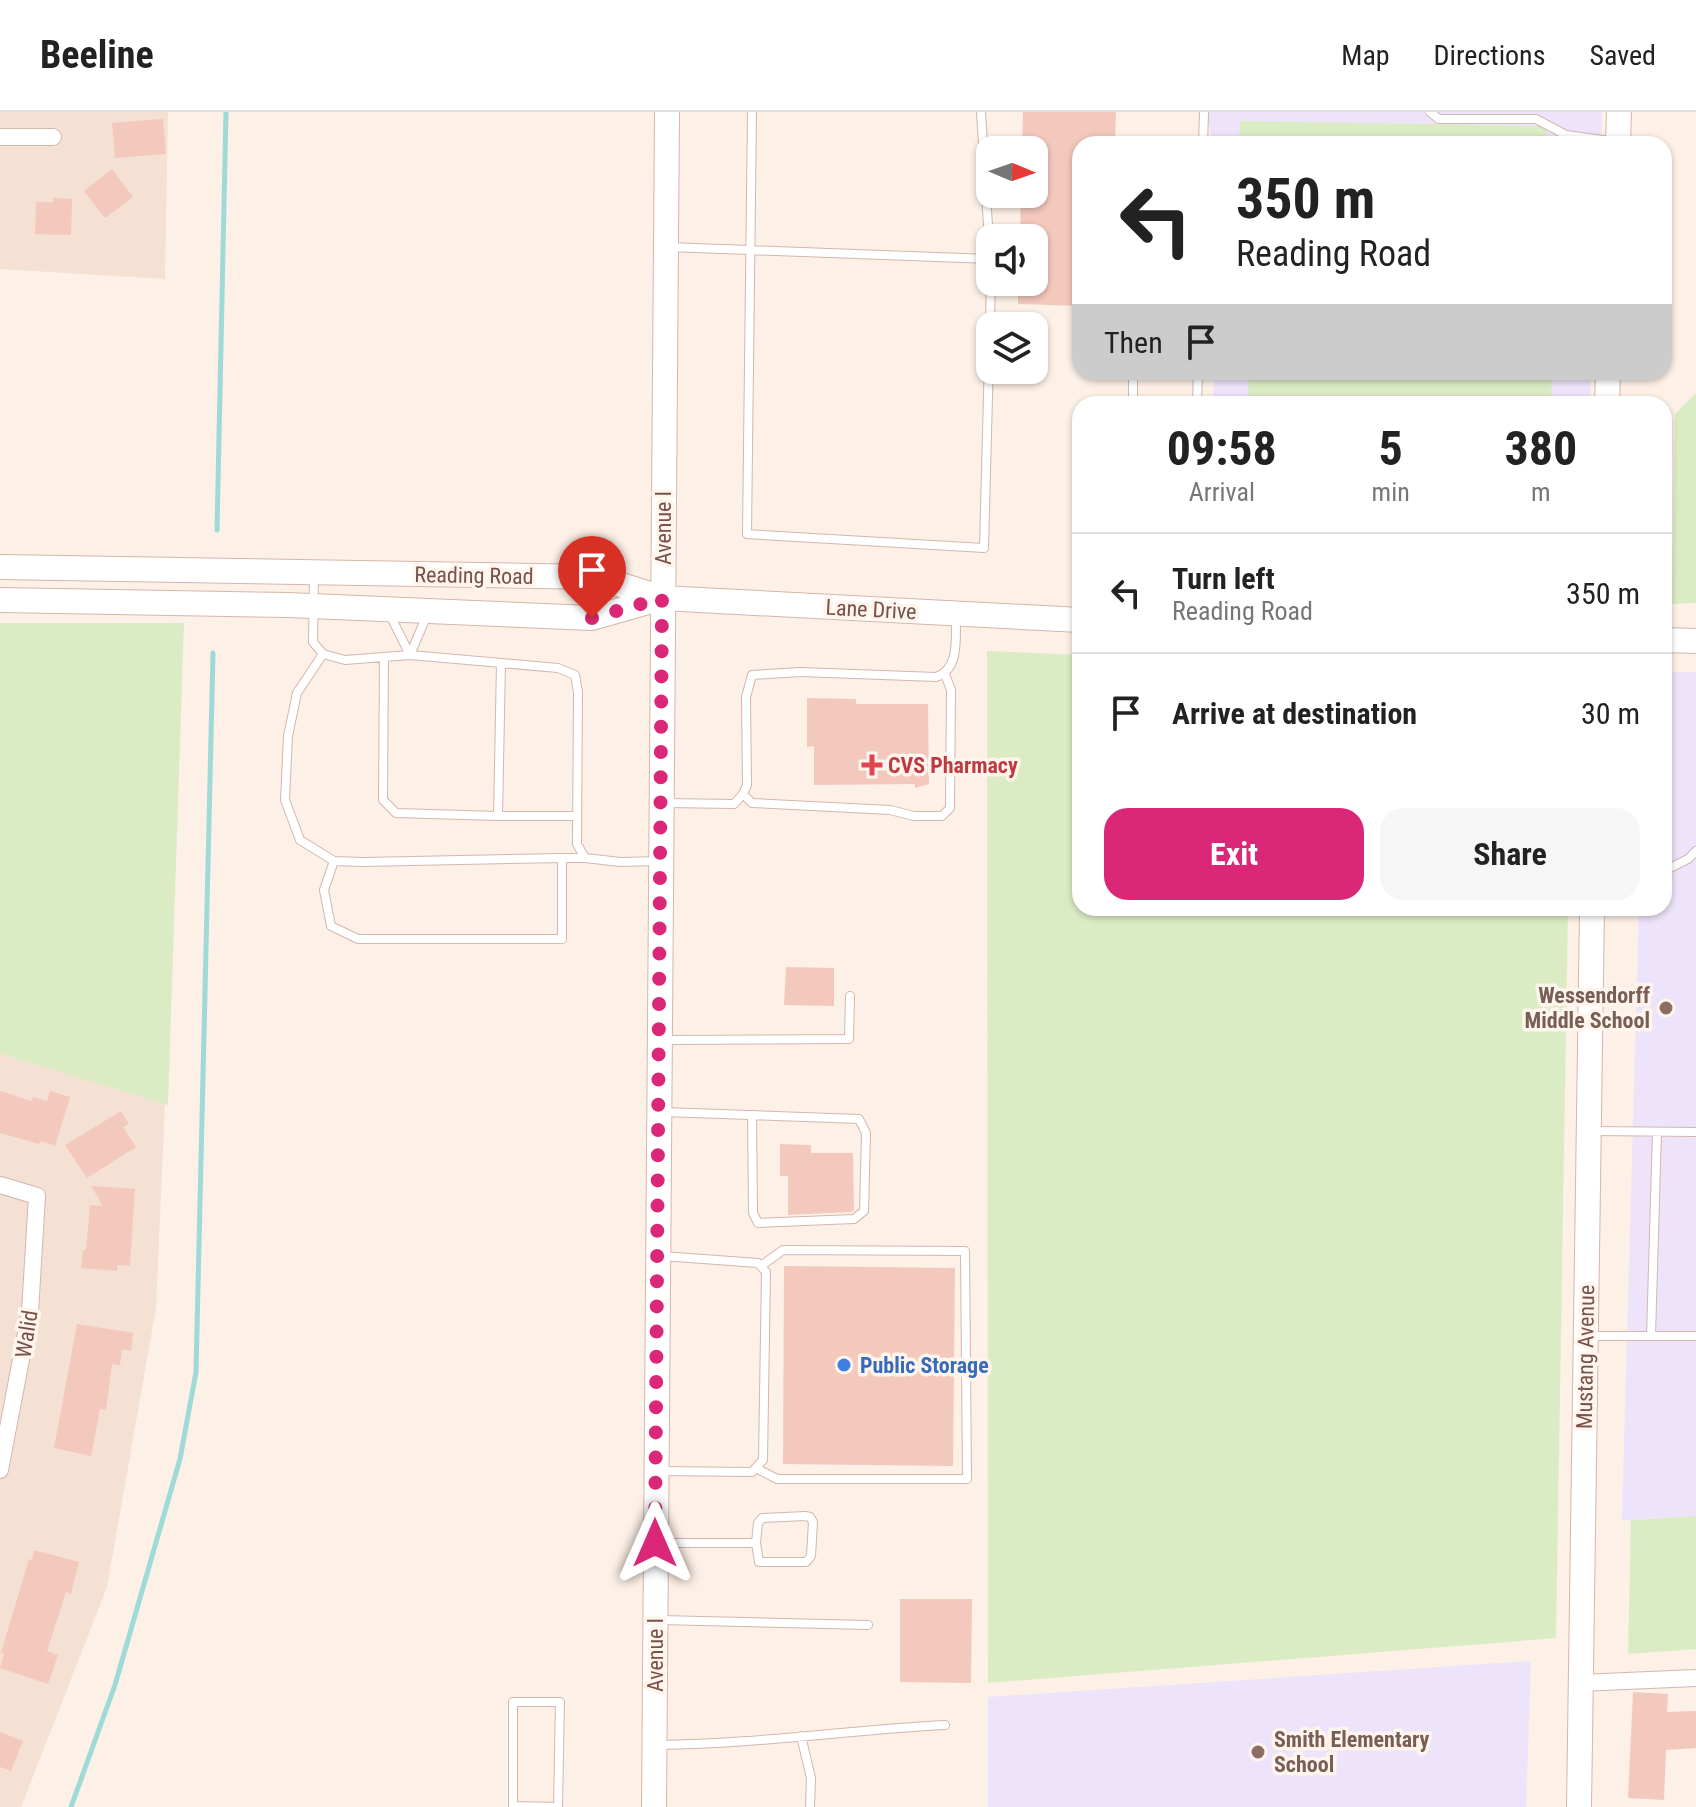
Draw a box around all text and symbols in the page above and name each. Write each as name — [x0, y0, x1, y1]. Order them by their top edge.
text: Beeline — [40, 33, 154, 77]
text: Map — [1341, 39, 1390, 72]
text: Directions — [1434, 39, 1545, 72]
text: Saved — [1589, 39, 1656, 72]
north arrow — [976, 136, 1048, 208]
map controls — [976, 136, 1048, 384]
text: 350 m — [1236, 166, 1375, 232]
icon: left — [1104, 168, 1208, 272]
button: sound — [976, 224, 1048, 296]
text: Reading Road — [1236, 233, 1431, 275]
button: layers — [976, 312, 1048, 384]
icon: arrive — [1179, 320, 1223, 364]
text: Then — [1104, 325, 1163, 360]
text: 09:58 — [1167, 420, 1277, 477]
text: 5 — [1379, 420, 1403, 477]
text: 380 — [1504, 420, 1577, 477]
text: Arrival — [1189, 477, 1255, 507]
text: min — [1372, 477, 1410, 507]
text: m — [1531, 477, 1551, 507]
street label: Avenue I — [651, 491, 676, 565]
pin — [558, 536, 626, 618]
icon: arrive — [570, 548, 614, 592]
text: Turn left — [1172, 561, 1275, 596]
street label: Reading Road — [414, 562, 534, 589]
icon: left — [1104, 571, 1148, 615]
text: 350 m — [1566, 576, 1640, 611]
street label: Lane Drive — [825, 595, 917, 624]
text: Reading Road — [1172, 596, 1313, 626]
icon: arrive — [1104, 691, 1148, 735]
text: Arrive at destination — [1172, 696, 1417, 731]
text: 30 m — [1581, 696, 1640, 731]
place label: CVS Pharmacy — [888, 753, 1018, 778]
marker: CVS Pharmacy — [863, 756, 881, 774]
button: Exit — [1104, 808, 1364, 900]
button: Share — [1380, 808, 1640, 900]
place label: Wessendorff Middle School — [1525, 983, 1650, 1033]
marker: Wessendorff Middle School — [1657, 999, 1675, 1017]
street label: Mustang Avenue — [1572, 1285, 1599, 1429]
street label: Walid — [10, 1308, 43, 1360]
place label: Public Storage — [860, 1353, 989, 1378]
marker: Public Storage — [835, 1356, 853, 1374]
position arrow — [613, 1501, 697, 1585]
street label: Avenue I — [643, 1618, 668, 1692]
place label: Smith Elementary School — [1274, 1727, 1430, 1777]
marker: Smith Elementary School — [1249, 1743, 1267, 1761]

